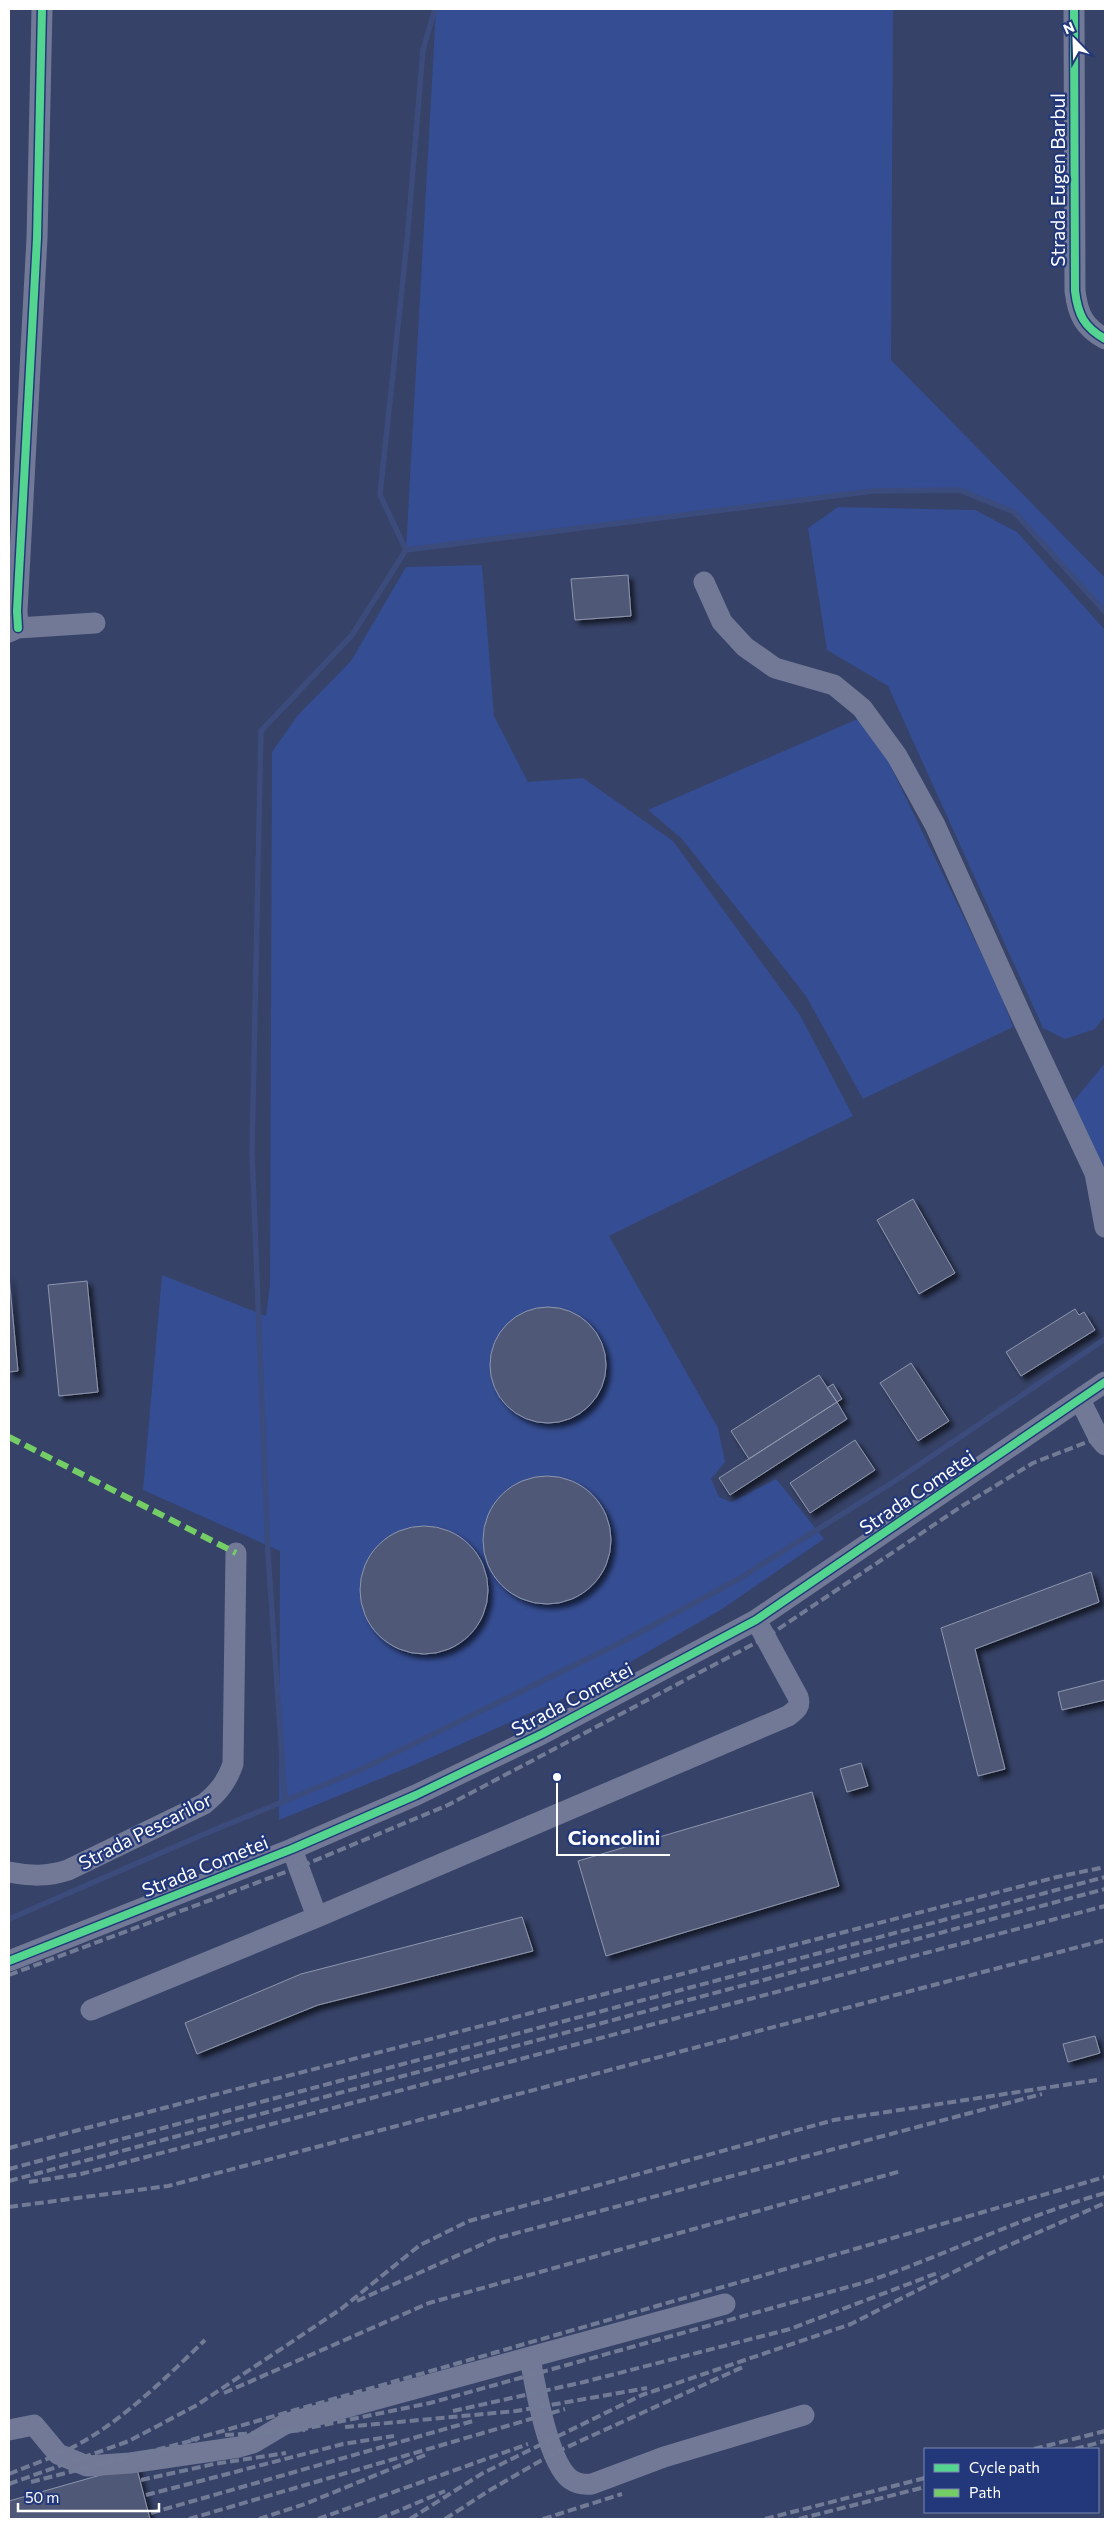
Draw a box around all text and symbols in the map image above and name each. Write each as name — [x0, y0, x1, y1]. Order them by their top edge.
north arrow — [1049, 15, 1099, 65]
text: N — [1061, 18, 1077, 37]
street label: Strada Eugen Barbul — [1046, 93, 1069, 267]
street label: Strada Cometei — [855, 1445, 979, 1539]
street label: Strada Cometei — [507, 1657, 636, 1740]
street label: Strada Pescarilor — [74, 1787, 216, 1874]
callout: Cioncolini — [557, 1820, 670, 1855]
text: Cioncolini — [568, 1825, 660, 1849]
street label: Strada Cometei — [138, 1830, 271, 1901]
legend — [924, 2448, 1099, 2513]
text: Cycle path — [969, 2458, 1040, 2476]
scale bar — [18, 2480, 159, 2512]
text: Path — [969, 2483, 1001, 2501]
text: 50 m — [25, 2488, 59, 2506]

